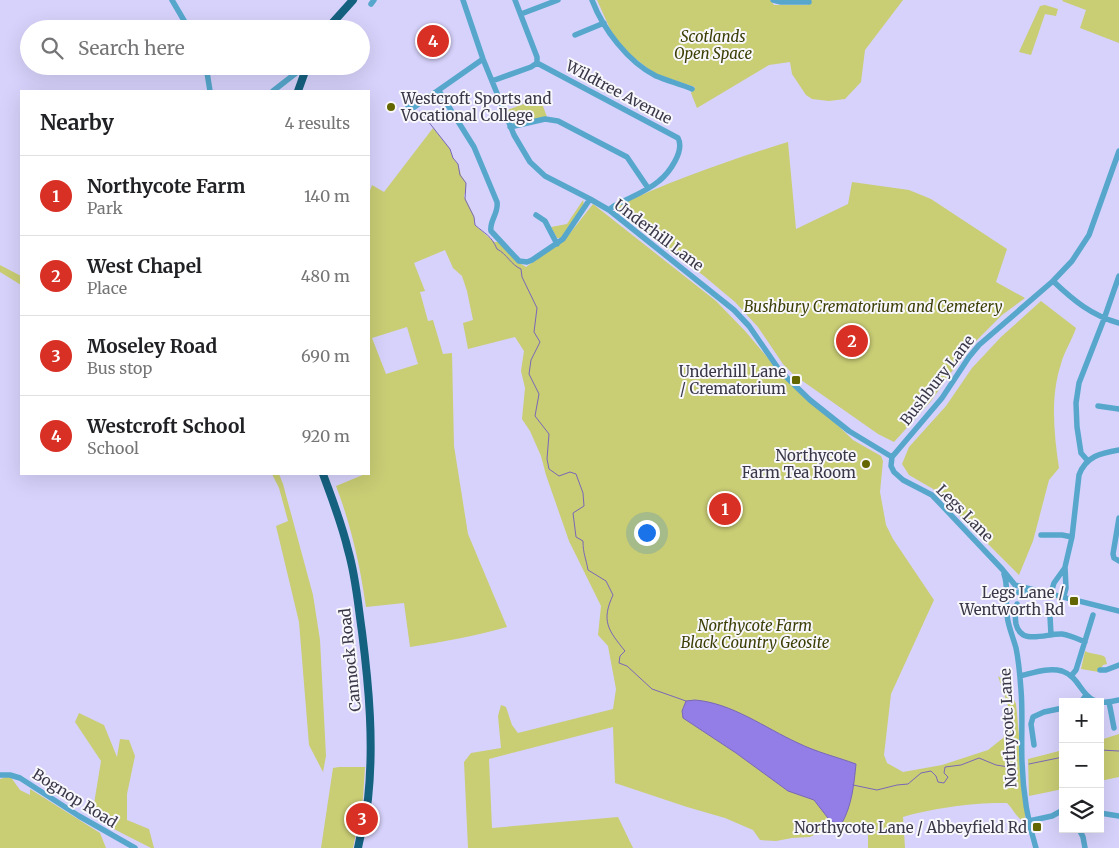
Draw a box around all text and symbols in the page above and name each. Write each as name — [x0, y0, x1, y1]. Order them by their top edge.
search box — [20, 20, 370, 75]
pin: 4 — [417, 22, 449, 60]
park label: Scotlands Open Space — [674, 27, 752, 63]
icon: search — [38, 34, 66, 62]
text: Search here — [78, 36, 185, 60]
street label: Wildtree Avenue — [562, 55, 676, 128]
place label: Westcroft Sports and Vocational College — [400, 89, 552, 125]
marker: Westcroft Sports and Vocational College — [385, 101, 397, 113]
text: Nearby — [40, 109, 114, 136]
text: 4 results — [284, 113, 350, 133]
text: Northycote Farm — [87, 174, 245, 198]
text: 1 — [52, 186, 60, 206]
text: 140 m — [304, 186, 350, 206]
street label: Underhill Lane — [610, 195, 708, 275]
text: Park — [87, 198, 123, 218]
text: West Chapel — [87, 254, 202, 278]
text: 2 — [51, 266, 61, 286]
text: 480 m — [301, 266, 350, 286]
text: Place — [87, 278, 127, 298]
park label: Bushbury Crematorium and Cemetery — [744, 297, 1002, 316]
pin: 2 — [836, 322, 868, 360]
street label: Bushbury Lane — [896, 331, 978, 429]
text: Moseley Road — [87, 334, 217, 358]
text: 3 — [51, 346, 61, 366]
text: 690 m — [301, 346, 350, 366]
text: Bus stop — [87, 358, 152, 378]
place label: Underhill Lane / Crematorium — [679, 362, 786, 398]
marker: Underhill Lane / Crematorium — [790, 374, 802, 386]
text: Westcroft School — [87, 414, 245, 438]
text: 4 — [51, 426, 61, 446]
text: 920 m — [302, 426, 350, 446]
text: School — [87, 438, 139, 458]
place label: Northycote Farm Tea Room — [742, 446, 856, 482]
marker: Northycote Farm Tea Room — [860, 458, 872, 470]
street label: Legs Lane — [933, 481, 998, 546]
pin: 1 — [709, 490, 741, 528]
your location — [634, 520, 660, 546]
place label: Legs Lane / Wentworth Rd — [958, 583, 1064, 619]
marker: Legs Lane / Wentworth Rd — [1068, 595, 1080, 607]
street label: Cannock Road — [335, 607, 365, 713]
park label: Northycote Farm Black Country Geosite — [681, 616, 830, 652]
street label: Northycote Lane — [995, 668, 1021, 788]
map controls — [1059, 698, 1104, 833]
button: + — [1059, 698, 1104, 743]
button: − — [1059, 743, 1104, 788]
street label: Bognop Road — [29, 764, 121, 832]
button: layers — [1059, 788, 1104, 833]
pin: 3 — [346, 800, 378, 838]
place label: Northycote Lane / Abbeyfield Rd — [794, 818, 1027, 837]
marker: Northycote Lane / Abbeyfield Rd — [1031, 821, 1043, 833]

